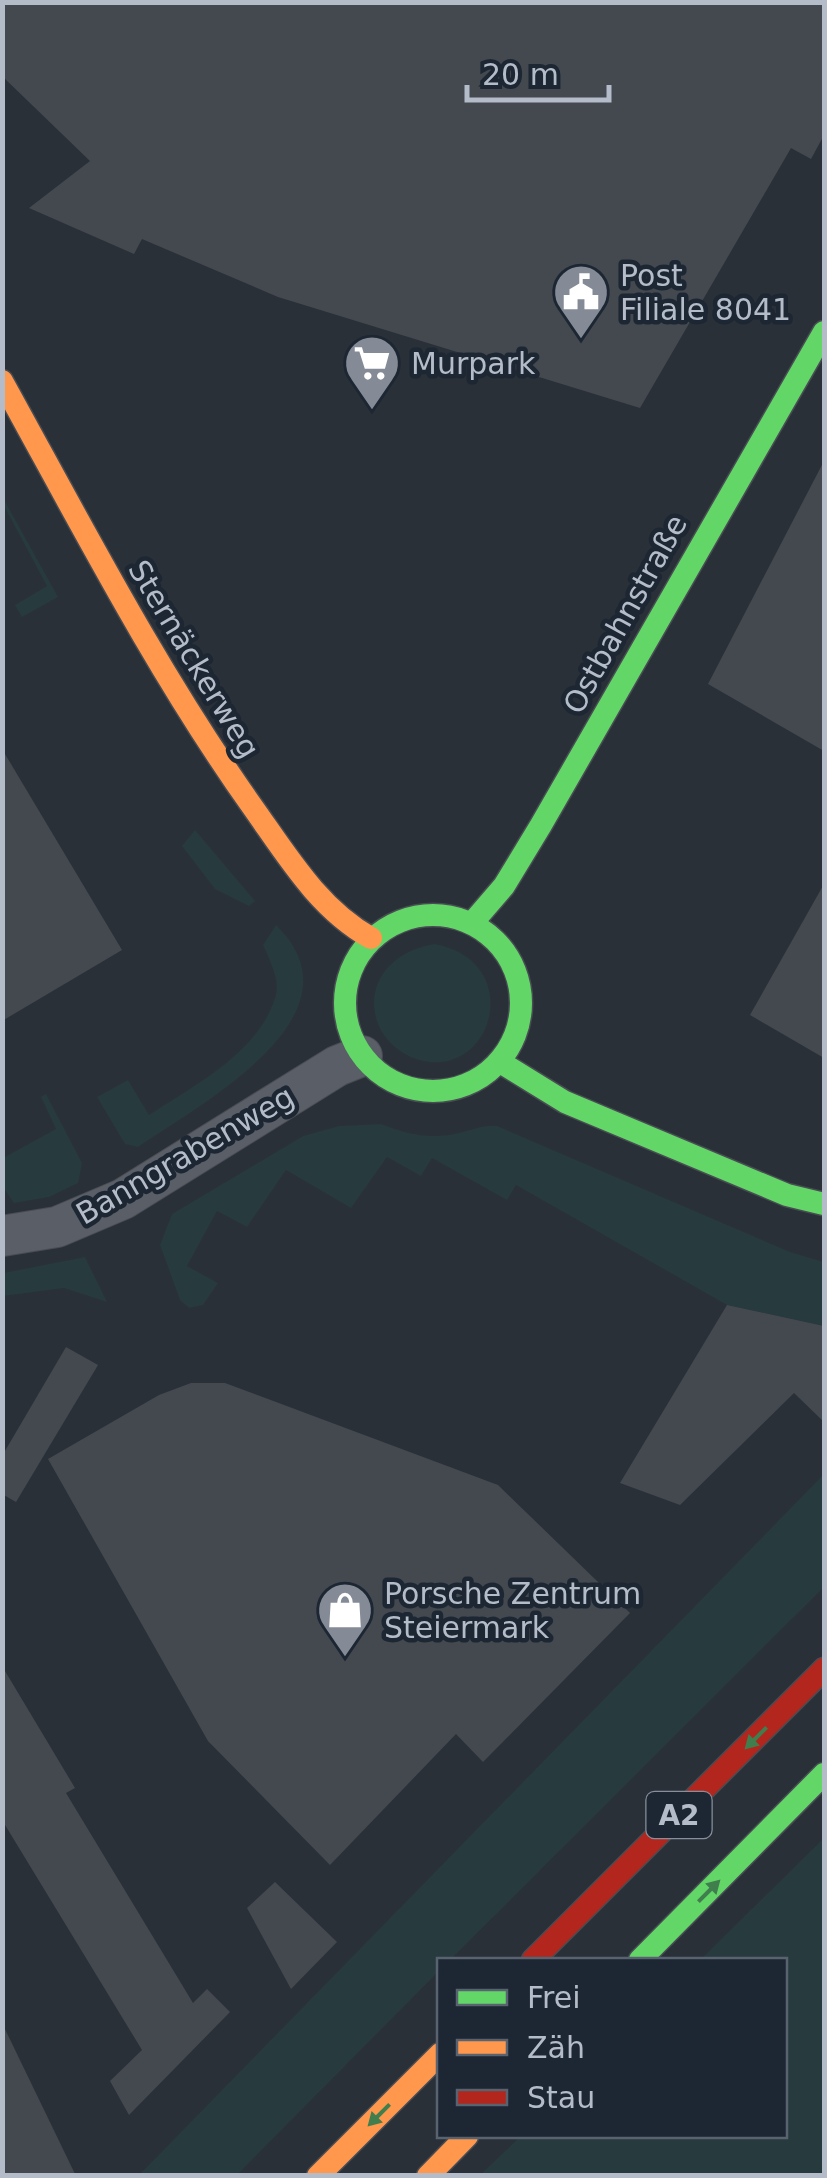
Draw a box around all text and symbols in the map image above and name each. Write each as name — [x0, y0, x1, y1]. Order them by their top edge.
scale bar — [467, 40, 610, 102]
text: 20 m — [482, 57, 559, 92]
place label: Post Filiale 8041 — [620, 258, 791, 327]
public building icon: Post Filiale 8041 — [551, 262, 611, 341]
supermarket icon: Murpark — [342, 333, 402, 412]
place label: Murpark — [411, 346, 536, 381]
street label: Ostbahnstraße — [556, 508, 694, 720]
street label: Sternäckerweg — [121, 554, 267, 764]
street label: Banngrabenweg — [70, 1079, 300, 1231]
place label: Porsche Zentrum Steiermark — [384, 1576, 641, 1645]
shop icon: Porsche Zentrum Steiermark — [315, 1580, 375, 1659]
one-way arrow — [744, 1726, 768, 1750]
road number: A2 — [646, 1792, 712, 1838]
one-way arrow — [696, 1880, 720, 1904]
legend — [437, 1958, 787, 2138]
text: Frei — [527, 1980, 581, 2015]
text: Zäh — [527, 2030, 585, 2065]
text: Stau — [527, 2080, 595, 2115]
one-way arrow — [367, 2102, 391, 2126]

